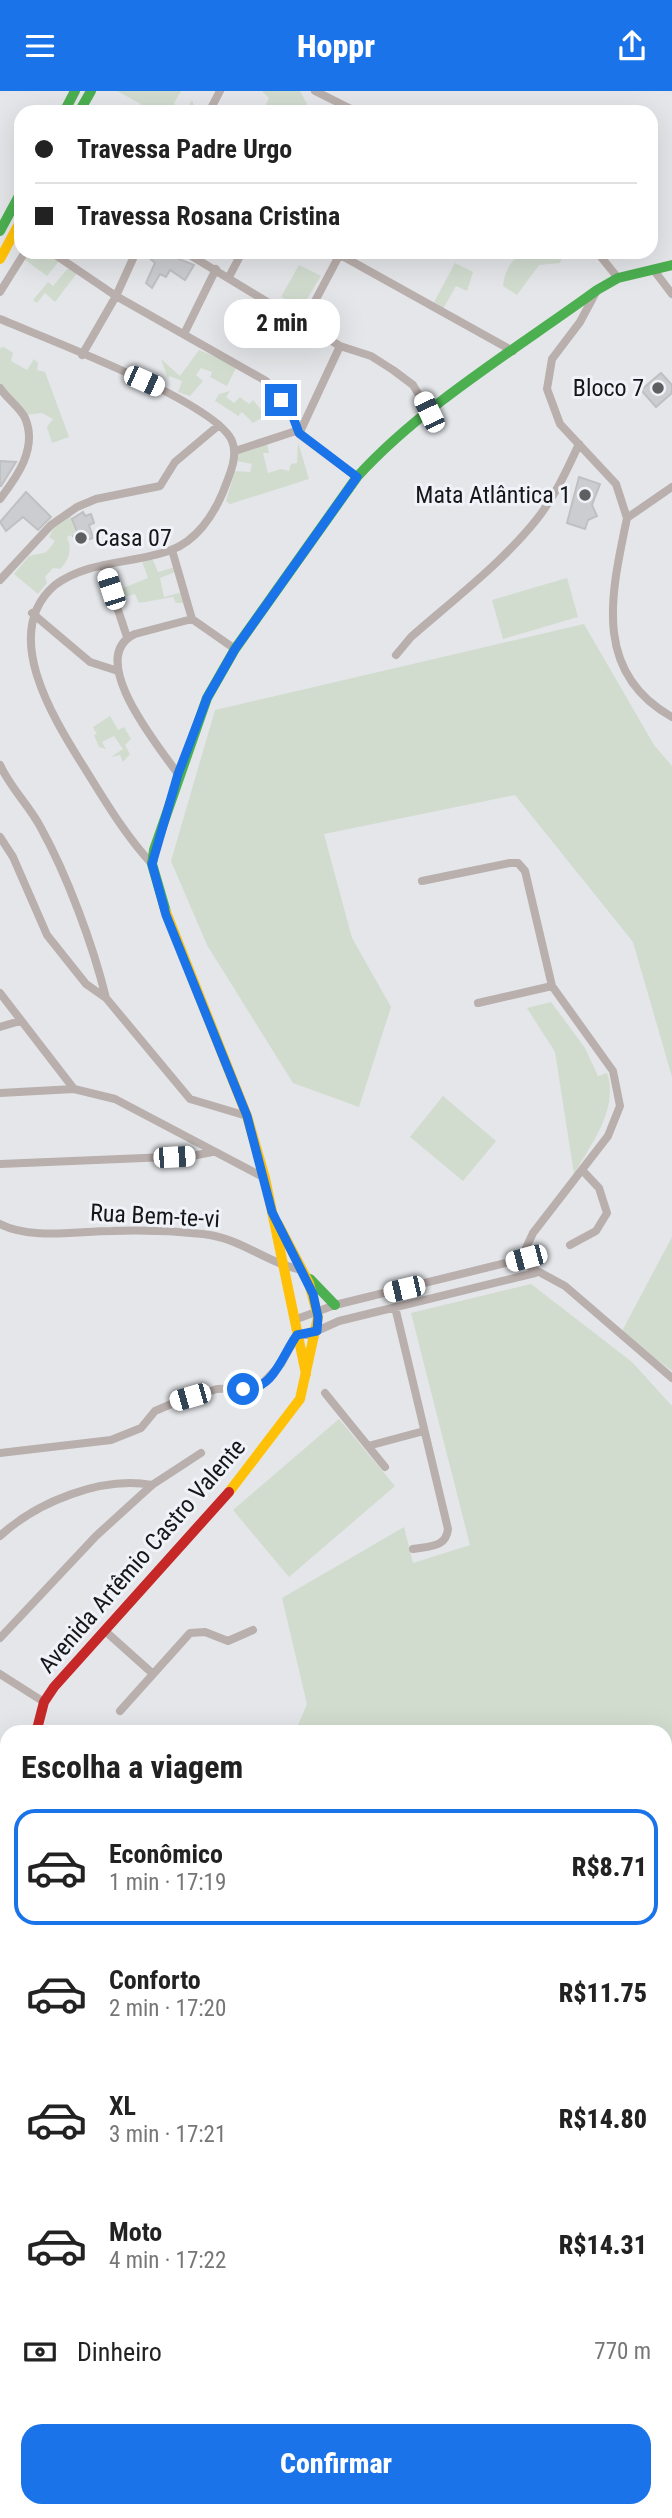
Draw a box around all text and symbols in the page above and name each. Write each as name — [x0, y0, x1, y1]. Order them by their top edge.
icon: menu — [21, 27, 59, 65]
text: Hoppr — [297, 27, 375, 65]
icon: share — [613, 27, 651, 65]
text: Travessa Padre Urgo — [77, 134, 292, 164]
text: Travessa Rosana Cristina — [77, 201, 340, 231]
callout: 2 min — [223, 299, 339, 347]
text: 2 min — [256, 310, 308, 337]
car — [121, 363, 168, 399]
place label: Bloco 7 — [573, 374, 644, 402]
marker: Bloco 7 — [650, 380, 666, 396]
route end — [265, 384, 297, 416]
car — [411, 389, 448, 435]
place label: Mata Atlântica 1 — [415, 481, 571, 509]
marker: Mata Atlântica 1 — [577, 487, 593, 503]
place label: Casa 07 — [95, 524, 172, 552]
marker: Casa 07 — [73, 530, 89, 546]
car — [95, 566, 128, 612]
car — [153, 1145, 196, 1169]
street label: Rua Bem-te-vi — [89, 1199, 221, 1233]
car — [503, 1242, 550, 1274]
car — [382, 1274, 427, 1304]
route start — [227, 1373, 259, 1405]
car — [167, 1381, 214, 1413]
street label: Avenida Artêmio Castro Valente — [33, 1433, 251, 1679]
text: Escolha a viagem — [21, 1748, 243, 1786]
icon: car — [25, 1836, 88, 1899]
text: Econômico — [109, 1839, 223, 1869]
text: R$8.71 — [572, 1852, 647, 1882]
text: 1 min · 17:19 — [109, 1869, 226, 1896]
icon: car — [25, 1962, 88, 2025]
text: Conforto — [109, 1965, 201, 1995]
text: R$11.75 — [559, 1978, 647, 2008]
text: 2 min · 17:20 — [109, 1995, 226, 2022]
icon: car — [25, 2088, 88, 2151]
text: XL — [109, 2091, 136, 2121]
text: R$14.80 — [559, 2104, 647, 2134]
text: 3 min · 17:21 — [109, 2121, 226, 2148]
icon: car — [25, 2214, 88, 2277]
text: Moto — [109, 2217, 162, 2247]
text: R$14.31 — [559, 2230, 647, 2260]
text: 4 min · 17:22 — [109, 2247, 226, 2274]
icon: cash — [21, 2333, 59, 2371]
text: Dinheiro — [77, 2337, 162, 2367]
text: 770 m — [594, 2338, 651, 2365]
button: Confirmar — [21, 2424, 651, 2504]

